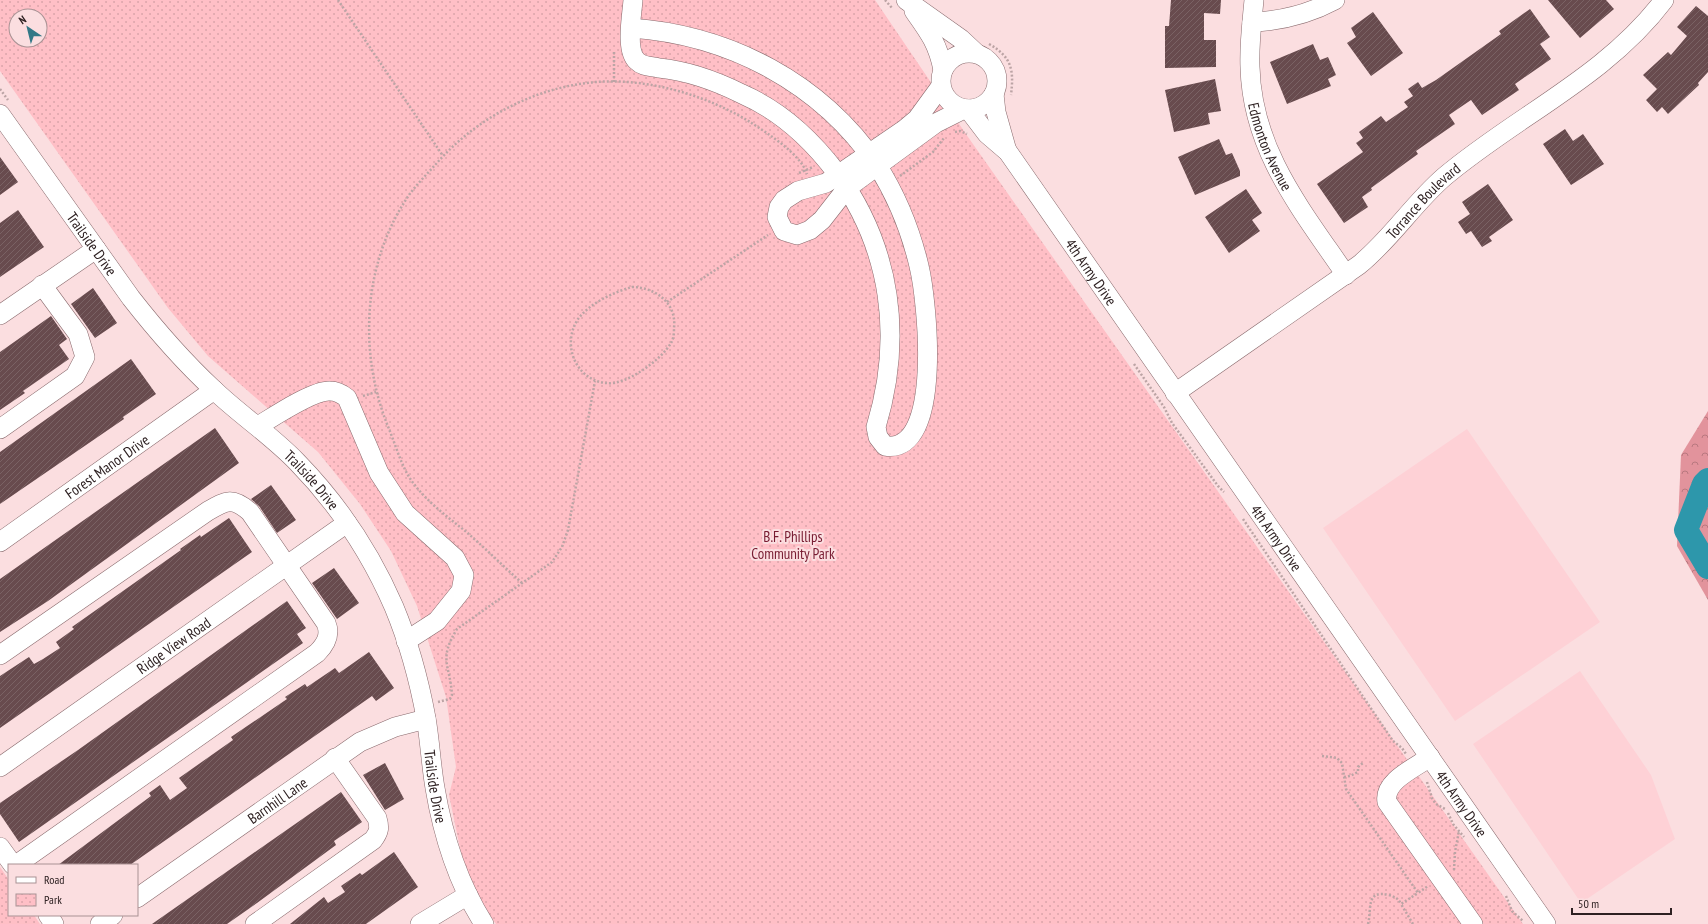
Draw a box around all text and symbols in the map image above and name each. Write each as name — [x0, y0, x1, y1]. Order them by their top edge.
north arrow — [8, 8, 48, 48]
text: N — [16, 12, 29, 27]
street label: Edmonton Avenue — [1245, 101, 1297, 194]
street label: Torrance Boulevard — [1382, 158, 1464, 243]
street label: Trailside Drive — [63, 208, 121, 279]
street label: 4th Army Drive — [1062, 235, 1121, 309]
street label: Forest Manor Drive — [61, 430, 153, 502]
street label: Trailside Drive — [281, 445, 344, 513]
street label: 4th Army Drive — [1247, 501, 1306, 575]
park label: B.F. Phillips Community Park — [751, 527, 835, 563]
street label: Ridge View Road — [133, 613, 214, 678]
street label: Trailside Drive — [421, 749, 451, 825]
street label: 4th Army Drive — [1432, 766, 1492, 840]
street label: Barnhill Lane — [244, 773, 311, 827]
legend — [8, 864, 138, 916]
text: Road — [44, 872, 64, 887]
scale bar — [1572, 890, 1671, 916]
text: Park — [44, 892, 62, 907]
text: 50 m — [1578, 896, 1599, 911]

